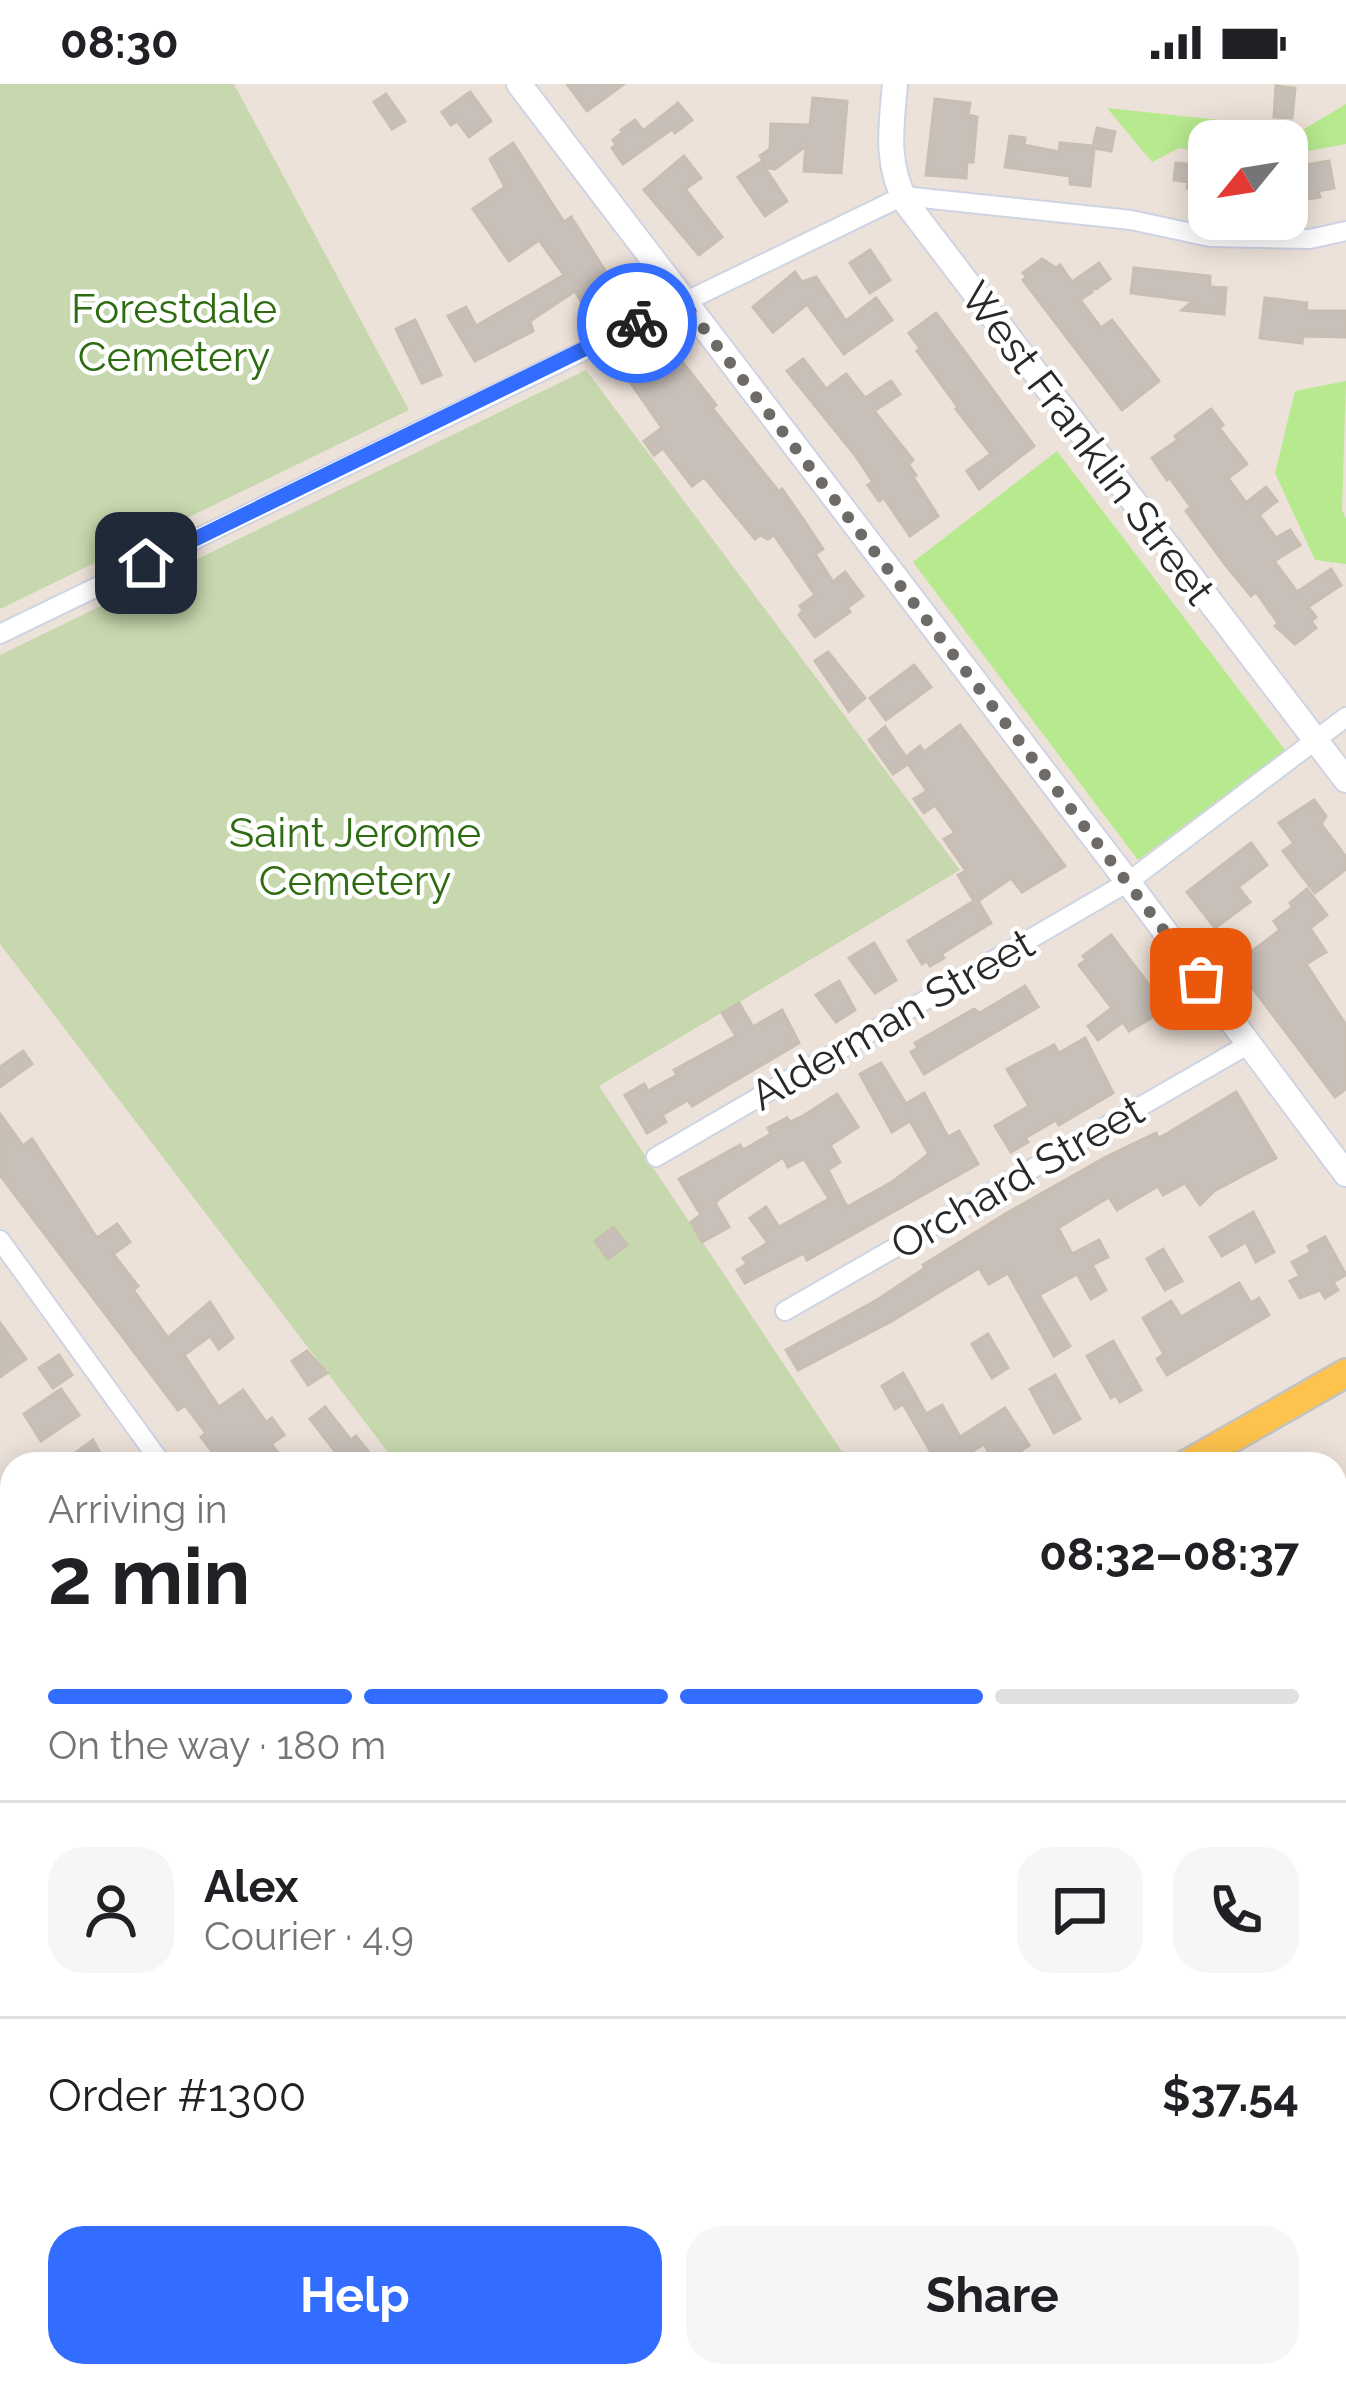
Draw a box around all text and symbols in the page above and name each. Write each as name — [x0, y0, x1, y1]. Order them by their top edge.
text: 08:30 — [60, 16, 179, 69]
north arrow — [1188, 120, 1308, 240]
map controls — [1188, 120, 1308, 240]
courier — [577, 263, 697, 383]
street label: West Franklin Street — [951, 273, 1225, 614]
park label: Forestdale Cemetery — [71, 284, 277, 381]
icon: bike — [604, 290, 670, 356]
pin — [95, 512, 197, 614]
icon: home — [113, 530, 179, 596]
park label: Saint Jerome Cemetery — [229, 808, 481, 905]
street label: Alderman Street — [742, 919, 1042, 1120]
pin — [1150, 928, 1252, 1030]
icon: bag — [1168, 946, 1234, 1012]
street label: Orchard Street — [882, 1085, 1152, 1269]
text: Arriving in — [48, 1486, 228, 1532]
text: 08:32–08:37 — [1039, 1528, 1299, 1581]
text: 2 min — [48, 1531, 250, 1622]
text: On the way · 180 m — [48, 1722, 386, 1768]
button: person — [48, 1847, 174, 1973]
button: chat — [1017, 1847, 1143, 1973]
button: phone — [1173, 1847, 1299, 1973]
text: Alex — [204, 1860, 298, 1913]
text: Courier · 4.9 — [204, 1913, 414, 1959]
text: Order #1300 — [48, 2069, 306, 2122]
text: $37.54 — [1162, 2069, 1299, 2122]
button: Help — [48, 2226, 662, 2364]
button: Share — [686, 2226, 1299, 2364]

